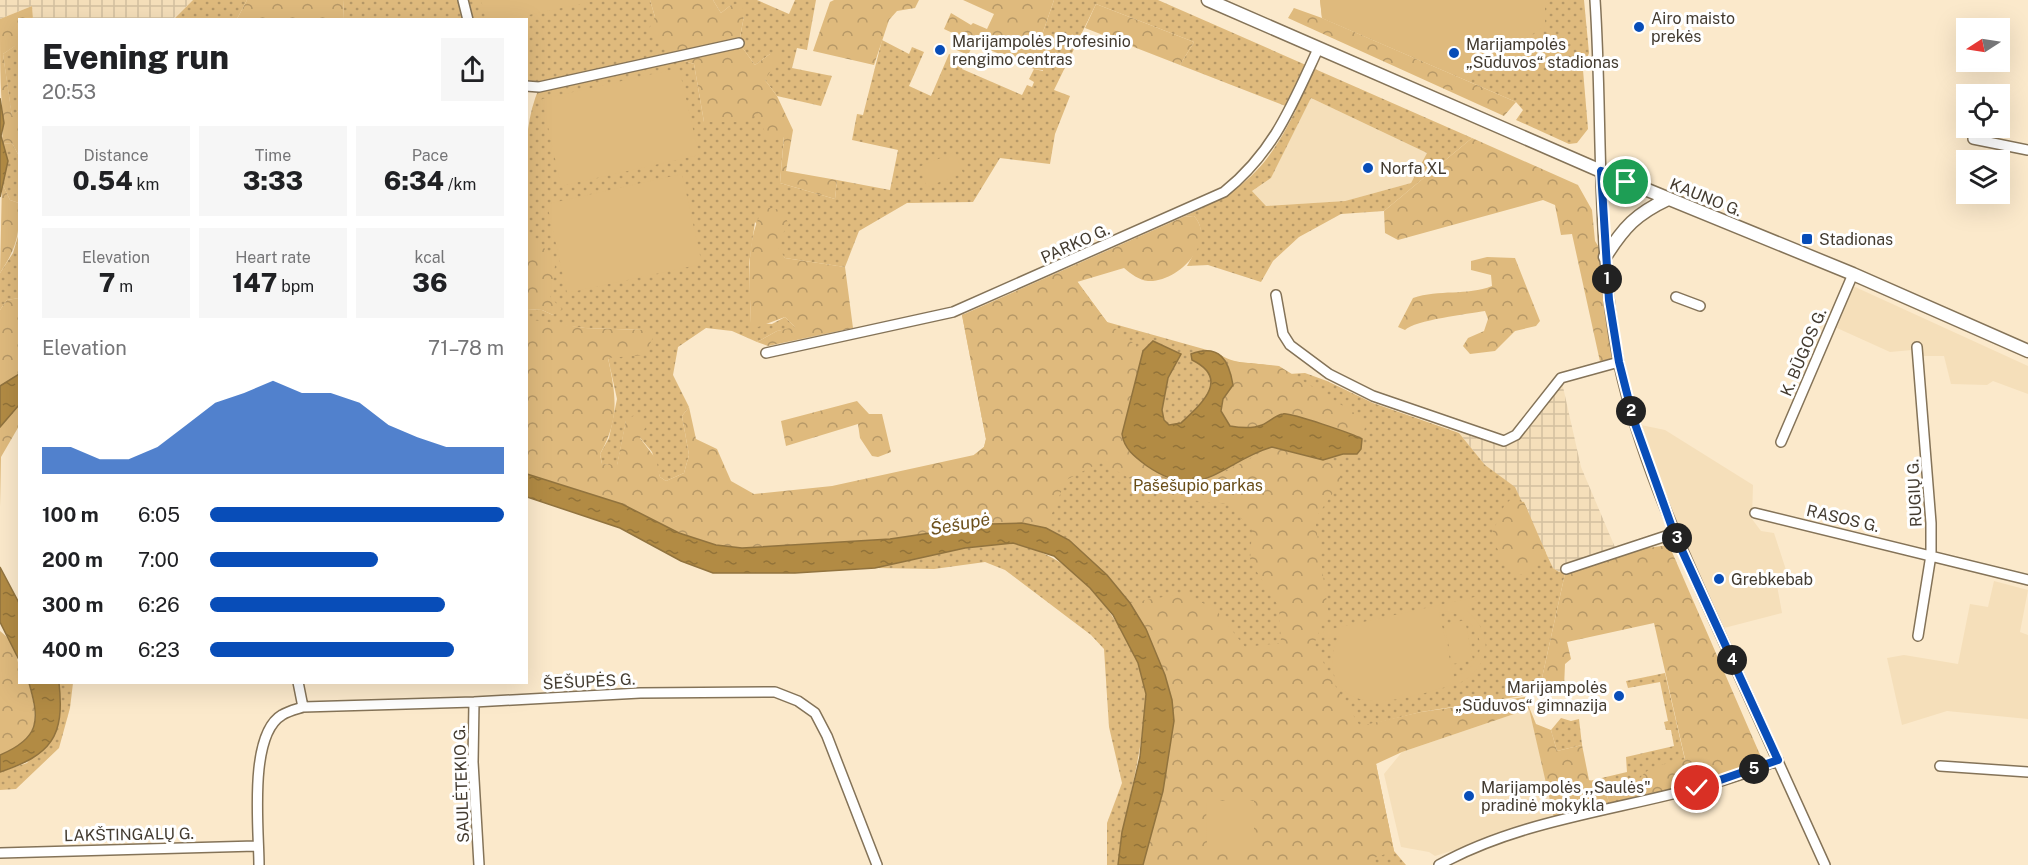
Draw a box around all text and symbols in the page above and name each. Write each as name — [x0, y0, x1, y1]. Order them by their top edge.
place label: Airo maisto prekės — [1651, 9, 1735, 46]
north arrow — [1956, 18, 2010, 72]
map controls — [1956, 18, 2010, 204]
marker: Airo maisto prekės — [1632, 20, 1646, 34]
place label: Marijampolės Profesinio rengimo centras — [952, 32, 1131, 69]
place label: Marijampolės „Sūduvos“ stadionas — [1466, 35, 1619, 72]
text: Evening run — [42, 38, 229, 76]
button: share — [441, 38, 504, 101]
marker: Marijampolės Profesinio rengimo centras — [933, 43, 947, 57]
marker: Marijampolės „Sūduvos“ stadionas — [1447, 46, 1461, 60]
text: 20:53 — [42, 80, 96, 104]
button: locate — [1956, 84, 2010, 138]
text: Distance — [84, 146, 148, 165]
text: Time — [255, 146, 291, 165]
text: Pace — [412, 146, 448, 165]
button: layers — [1956, 150, 2010, 204]
pin — [1600, 156, 1651, 207]
place label: Norfa XL — [1380, 159, 1447, 178]
marker: Norfa XL — [1361, 161, 1375, 175]
text: 0.54 — [73, 165, 133, 196]
text: 3:33 — [243, 165, 303, 196]
text: 6:34 — [384, 165, 444, 196]
icon: arrive — [1609, 165, 1642, 198]
street label: KAUNO G. — [1667, 174, 1745, 221]
text: km — [133, 175, 159, 194]
text: /km — [444, 175, 476, 194]
street label: PARKO G. — [1038, 220, 1113, 267]
place label: Stadionas — [1819, 230, 1893, 249]
marker: Stadionas — [1800, 232, 1814, 246]
text: Elevation — [82, 248, 150, 267]
text: Heart rate — [235, 248, 311, 267]
text: kcal — [415, 248, 445, 267]
pin: 1 — [1592, 264, 1622, 294]
text: 7 — [99, 267, 115, 298]
text: 147 — [232, 267, 277, 298]
text: 36 — [412, 267, 448, 298]
text: 1 — [1604, 269, 1610, 288]
text: m — [115, 277, 133, 296]
text: bpm — [277, 277, 314, 296]
street label: K. BŪGOS G. — [1776, 305, 1830, 399]
text: Elevation — [42, 336, 127, 360]
text: 71–78 m — [428, 336, 504, 360]
pin: 2 — [1616, 396, 1646, 426]
text: 2 — [1626, 401, 1636, 420]
street label: RUGIŲ G. — [1903, 458, 1926, 528]
park label: Pašešupio parkas — [1133, 476, 1263, 495]
street label: RASOS G. — [1805, 501, 1881, 536]
text: 100 m — [42, 503, 99, 527]
text: 6:05 — [138, 503, 180, 527]
water label: Šešupė — [928, 507, 992, 539]
pin: 3 — [1662, 523, 1692, 553]
text: 3 — [1672, 528, 1682, 547]
text: 200 m — [42, 548, 103, 572]
text: 7:00 — [138, 548, 179, 572]
place label: Grebkebab — [1731, 570, 1813, 589]
marker: Grebkebab — [1712, 572, 1726, 586]
text: 300 m — [42, 593, 103, 617]
text: 6:26 — [138, 593, 180, 617]
text: 400 m — [42, 638, 103, 662]
text: 6:23 — [138, 638, 180, 662]
pin: 4 — [1717, 645, 1747, 675]
text: 4 — [1727, 650, 1737, 669]
street label: ŠEŠUPĖS G. — [542, 669, 636, 693]
place label: Marijampolės „Sūduvos“ gimnazija — [1455, 678, 1607, 715]
marker: Marijampolės „Sūduvos“ gimnazija — [1612, 689, 1626, 703]
street label: SAULĖTEKIO G. — [449, 725, 473, 843]
pin: 5 — [1739, 754, 1769, 784]
text: 5 — [1749, 759, 1759, 778]
pin — [1671, 762, 1722, 813]
icon: check — [1680, 771, 1713, 804]
place label: Marijampolės ,,Saulės" pradinė mokykla — [1481, 778, 1651, 815]
marker: Marijampolės ,,Saulės" pradinė mokykla — [1462, 789, 1476, 803]
street label: LAKŠTINGALŲ G. — [64, 823, 194, 845]

